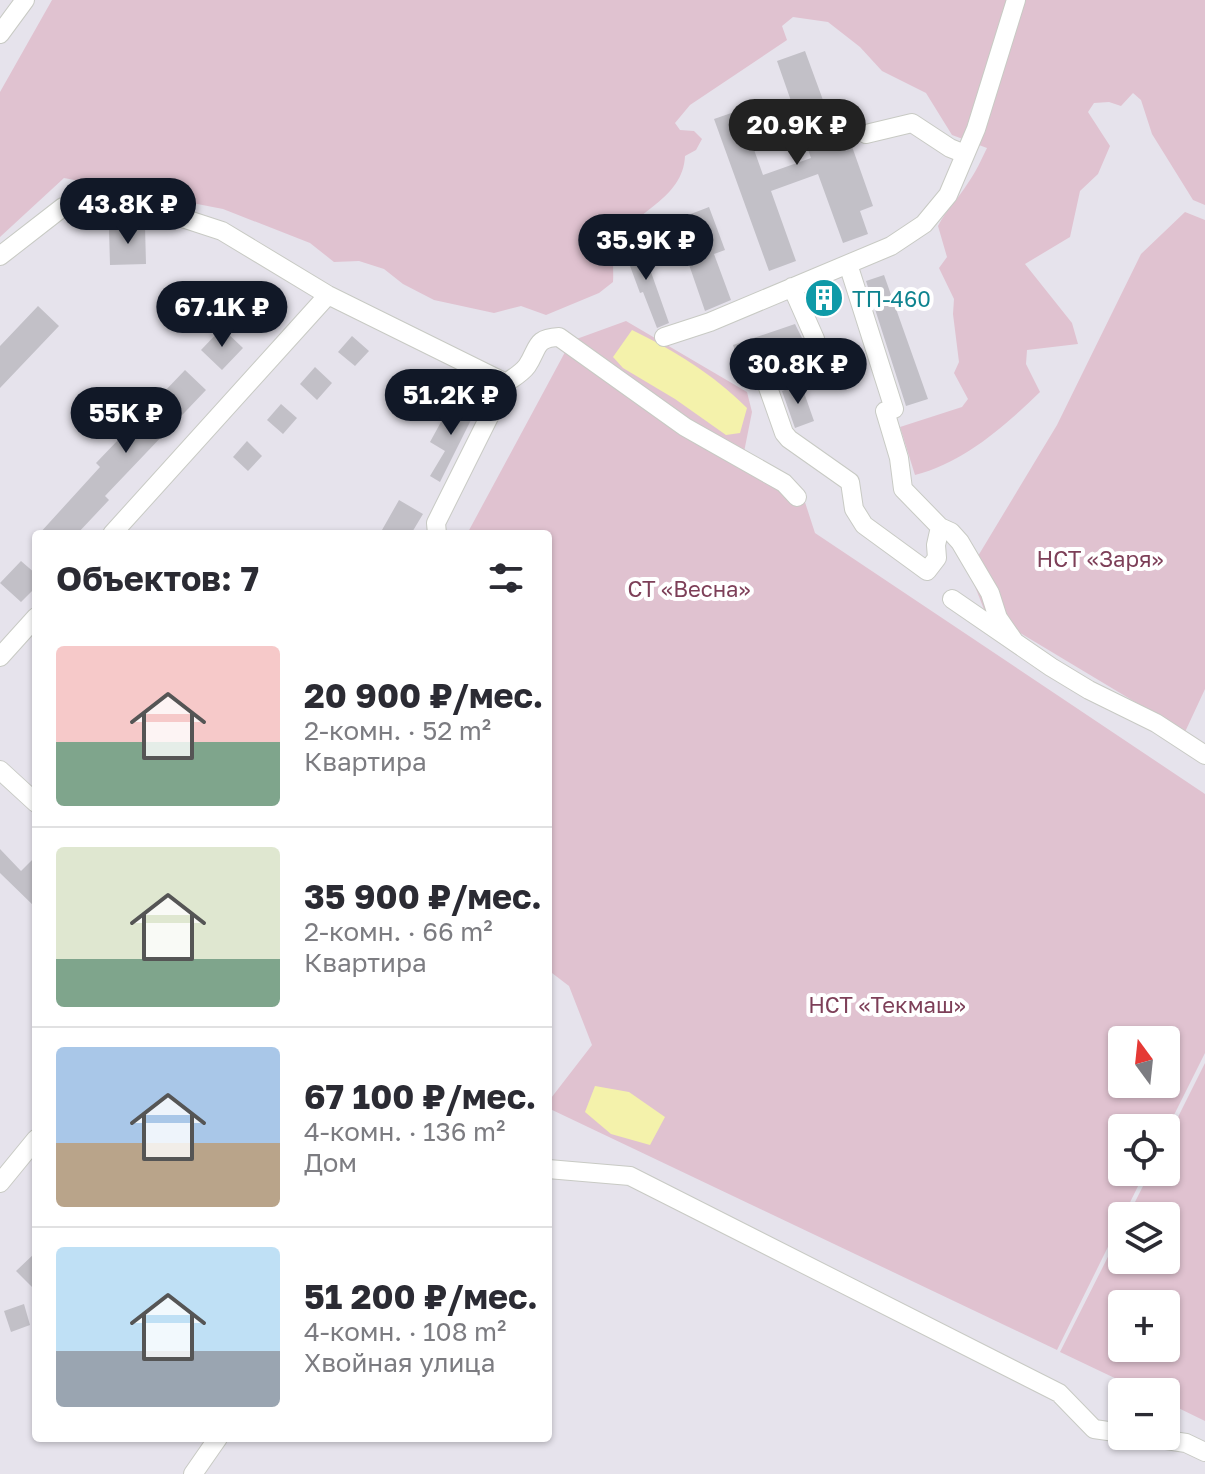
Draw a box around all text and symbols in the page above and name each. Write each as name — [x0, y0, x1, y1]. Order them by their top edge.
pin: 20.9K ₽ — [723, 99, 871, 167]
text: 20.9K ₽ — [747, 109, 847, 140]
pin: 43.8K ₽ — [54, 178, 202, 246]
text: 43.8K ₽ — [78, 188, 178, 219]
pin: 35.9K ₽ — [572, 214, 720, 282]
text: 35.9K ₽ — [596, 224, 696, 255]
building icon: ТП-460 — [803, 277, 845, 319]
pin: 67.1K ₽ — [148, 281, 296, 349]
place label: ТП-460 — [852, 285, 931, 312]
text: 67.1K ₽ — [174, 291, 270, 322]
pin: 30.8K ₽ — [724, 338, 872, 406]
text: 30.8K ₽ — [748, 348, 848, 379]
pin: 51.2K ₽ — [377, 369, 525, 437]
text: 51.2K ₽ — [403, 379, 499, 410]
pin: 55K ₽ — [70, 387, 182, 455]
text: 55K ₽ — [89, 397, 163, 428]
park label: НСТ «Заря» — [1036, 545, 1164, 572]
icon: filters — [484, 556, 528, 600]
text: Объектов: 7 — [56, 558, 259, 598]
park label: СТ «Весна» — [627, 575, 751, 602]
text: 20 900 ₽/мес. — [304, 675, 543, 715]
icon: home — [120, 678, 216, 774]
text: 2-комн. · 52 m² — [304, 715, 491, 746]
text: Квартира — [304, 746, 427, 777]
text: 35 900 ₽/мес. — [304, 876, 542, 916]
icon: home — [120, 879, 216, 975]
text: 2-комн. · 66 m² — [304, 916, 493, 947]
text: Квартира — [304, 947, 427, 978]
park label: НСТ «Текмаш» — [808, 991, 966, 1018]
north arrow — [1108, 1026, 1180, 1098]
map controls — [1108, 1026, 1180, 1450]
text: 67 100 ₽/мес. — [304, 1076, 537, 1116]
icon: home — [120, 1079, 216, 1175]
button: locate — [1108, 1114, 1180, 1186]
text: 4-комн. · 136 m² — [304, 1116, 505, 1147]
text: Дом — [304, 1147, 357, 1178]
button: layers — [1108, 1202, 1180, 1274]
text: 51 200 ₽/мес. — [304, 1276, 538, 1316]
icon: home — [120, 1279, 216, 1375]
button: + — [1108, 1290, 1180, 1362]
text: 4-комн. · 108 m² — [304, 1316, 506, 1347]
text: Хвойная улица — [304, 1347, 495, 1378]
button: − — [1108, 1378, 1180, 1450]

